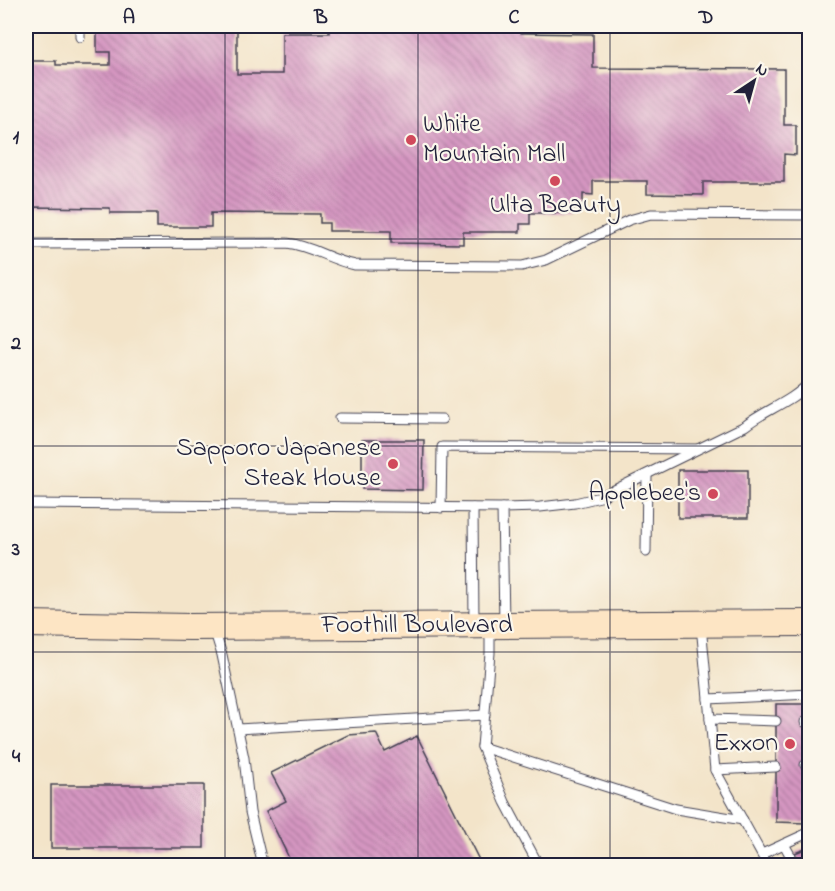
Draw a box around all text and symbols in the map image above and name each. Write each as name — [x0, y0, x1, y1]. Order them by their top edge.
text: A — [123, 4, 135, 33]
text: B — [313, 4, 328, 33]
text: C — [509, 4, 520, 33]
text: D — [698, 4, 713, 33]
north arrow — [724, 51, 784, 111]
text: N — [750, 58, 773, 83]
place label: White Mountain Mall — [423, 106, 565, 174]
text: 1 — [13, 124, 20, 153]
marker: White Mountain Mall — [404, 133, 418, 147]
marker: Ulta Beauty — [548, 174, 562, 188]
place label: Ulta Beauty — [489, 187, 621, 225]
text: 2 — [10, 330, 21, 359]
place label: Sapporo Japanese Steak House — [176, 430, 381, 498]
marker: Sapporo Japanese Steak House — [386, 457, 400, 471]
place label: Applebee's — [588, 475, 701, 513]
marker: Applebee's — [706, 487, 720, 501]
text: 3 — [11, 536, 20, 565]
street label: Foothill Boulevard — [320, 607, 513, 645]
place label: Exxon — [713, 725, 778, 763]
marker: Exxon — [783, 737, 797, 751]
text: 4 — [12, 743, 21, 772]

